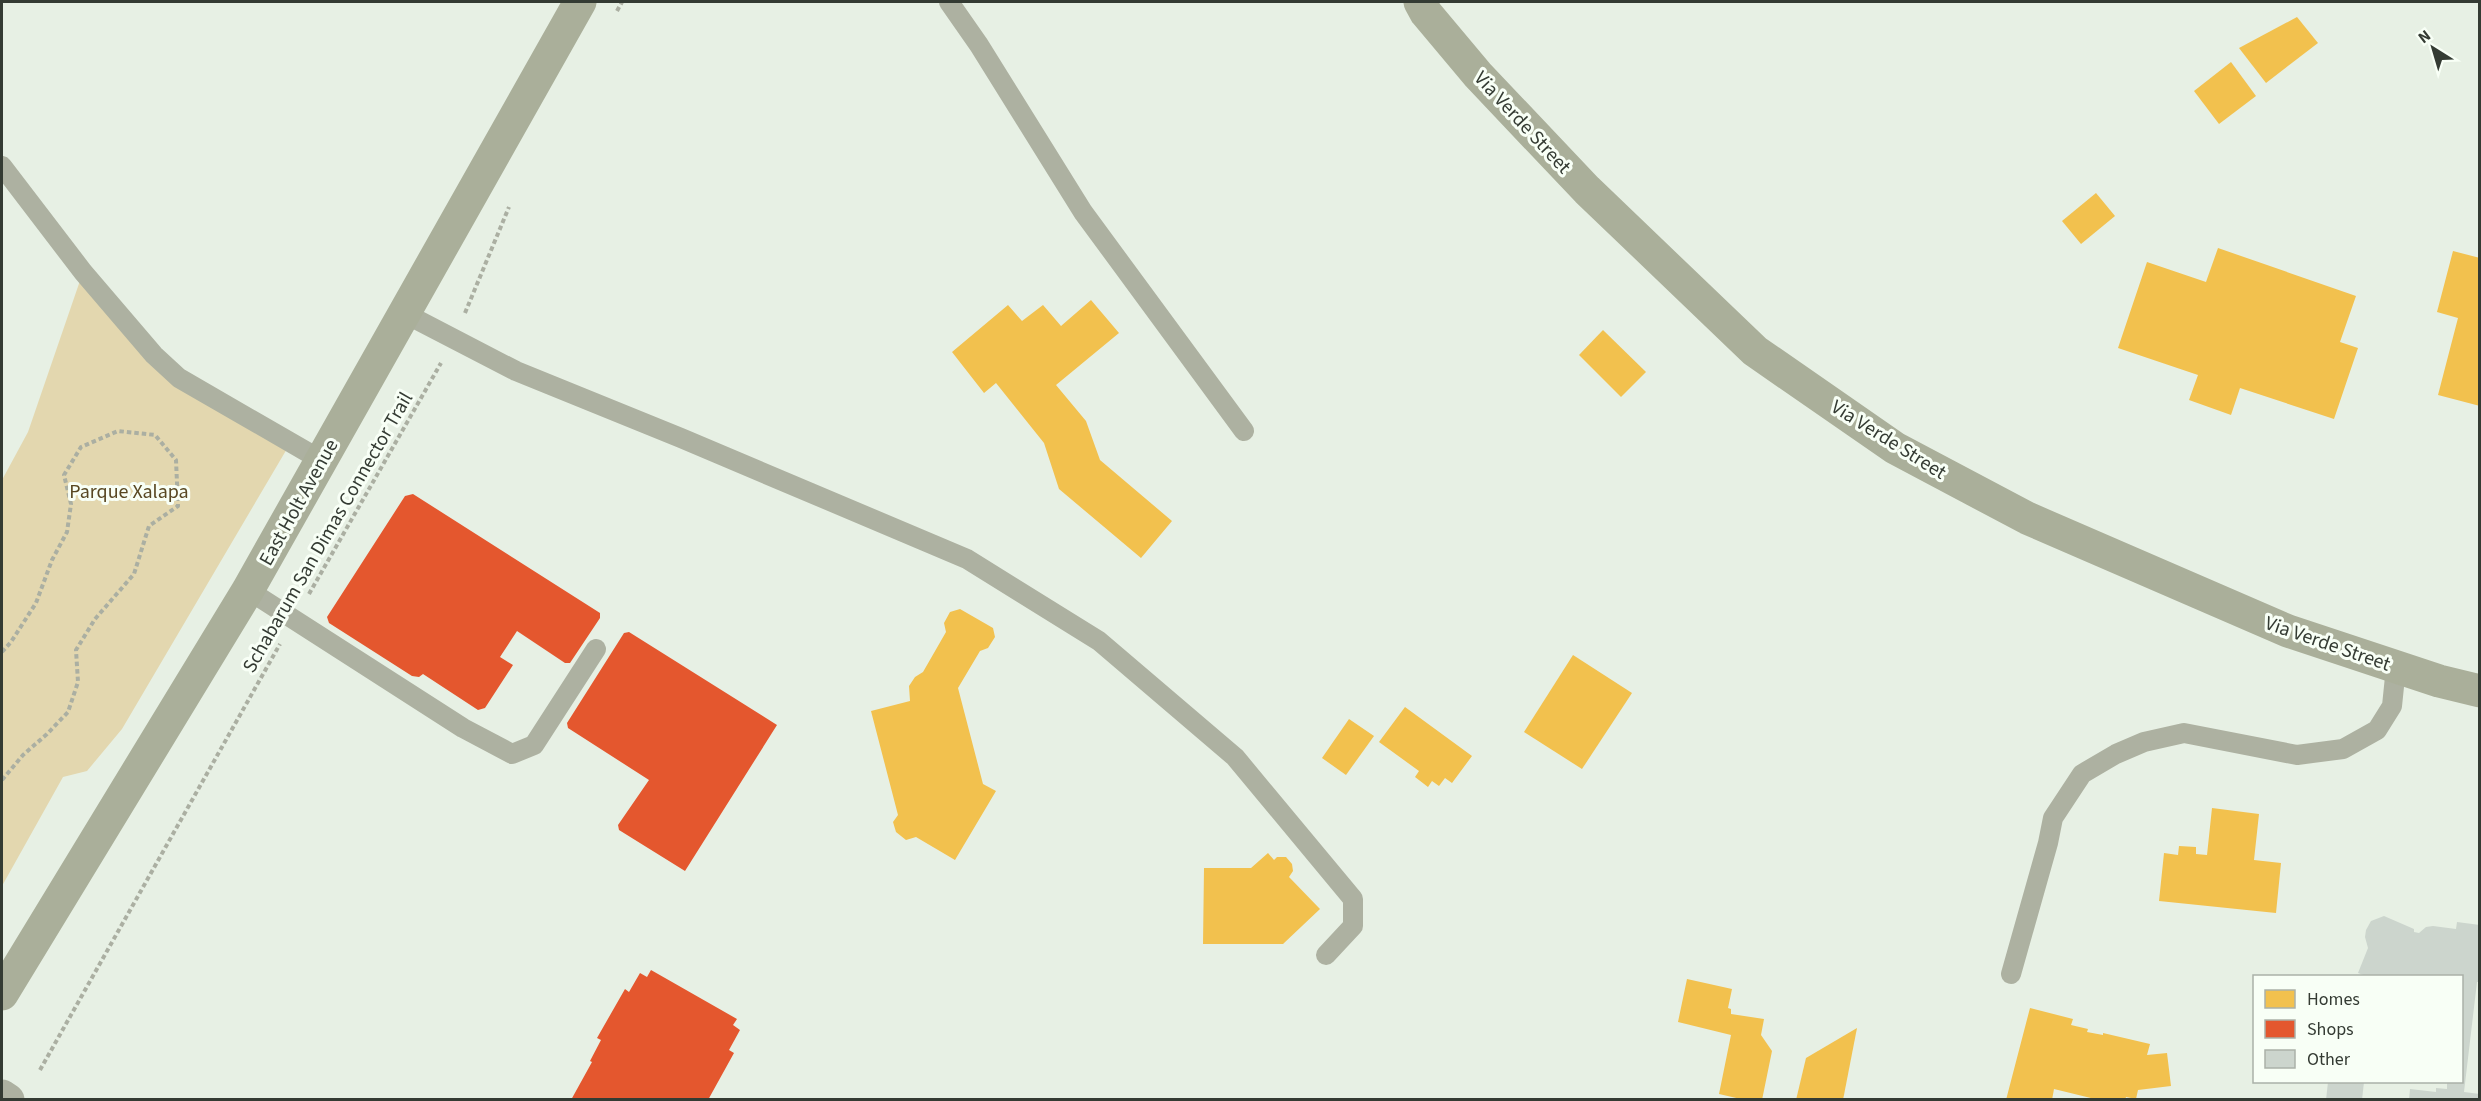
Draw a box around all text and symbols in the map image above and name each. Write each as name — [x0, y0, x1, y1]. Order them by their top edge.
north arrow — [2403, 18, 2463, 78]
text: N — [2414, 25, 2435, 49]
street label: Via Verde Street — [1467, 65, 1577, 180]
street label: Schabarum San Dimas Connector Trail — [236, 387, 420, 678]
street label: Via Verde Street — [1825, 393, 1952, 487]
street label: East Holt Avenue — [253, 434, 345, 571]
park label: Parque Xalapa — [69, 478, 189, 506]
street label: Via Verde Street — [2261, 609, 2394, 679]
legend — [2253, 975, 2463, 1083]
text: Homes — [2307, 987, 2360, 1012]
text: Shops — [2307, 1017, 2354, 1042]
text: Other — [2307, 1047, 2351, 1072]

